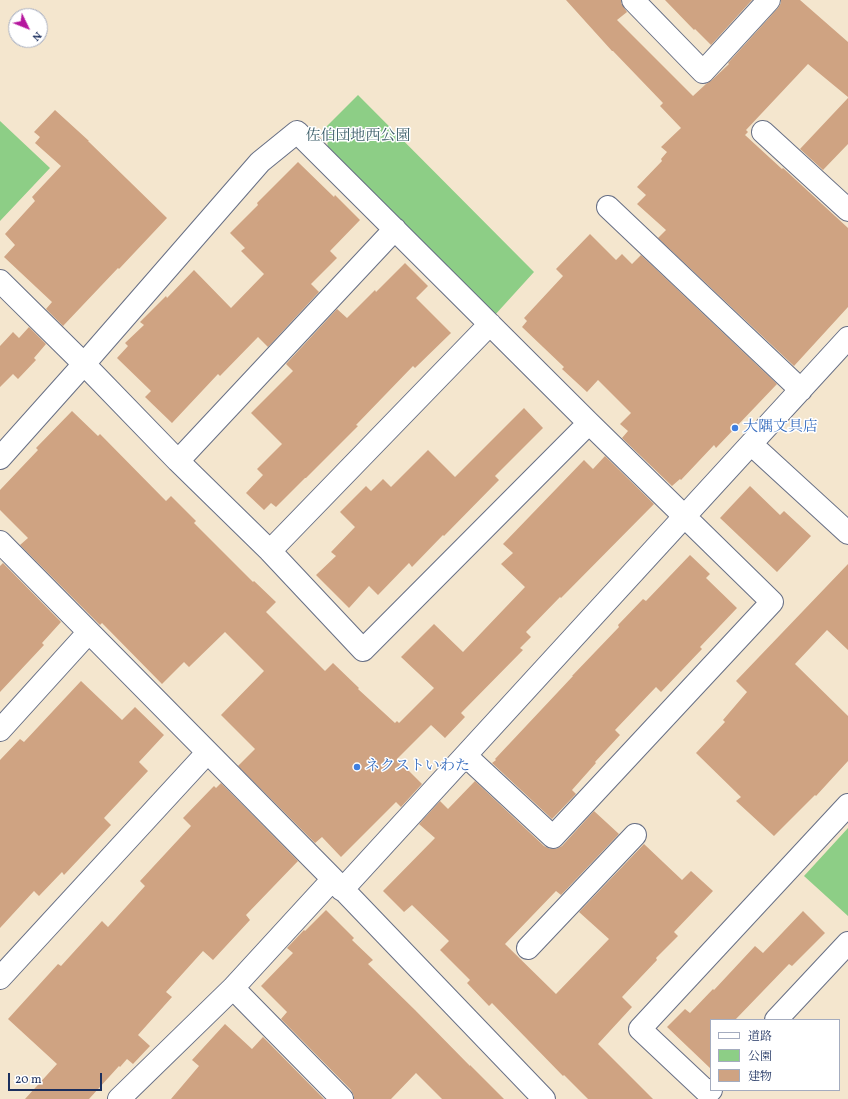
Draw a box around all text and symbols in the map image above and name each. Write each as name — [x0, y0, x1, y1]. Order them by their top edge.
north arrow — [8, 8, 48, 48]
text: N — [28, 28, 45, 44]
park label: 佐伯団地西公園 — [306, 128, 410, 146]
place label: 大隅文具店 — [743, 419, 818, 437]
marker: 大隅文具店 — [730, 423, 740, 433]
place label: ネクストいわた — [365, 758, 470, 776]
marker: ネクストいわた — [352, 762, 362, 772]
legend — [710, 1019, 840, 1091]
text: 道路 — [748, 1029, 772, 1045]
text: 公園 — [748, 1049, 772, 1065]
scale bar — [10, 1065, 104, 1091]
text: 建物 — [748, 1069, 772, 1085]
text: 20 m — [15, 1072, 42, 1088]

